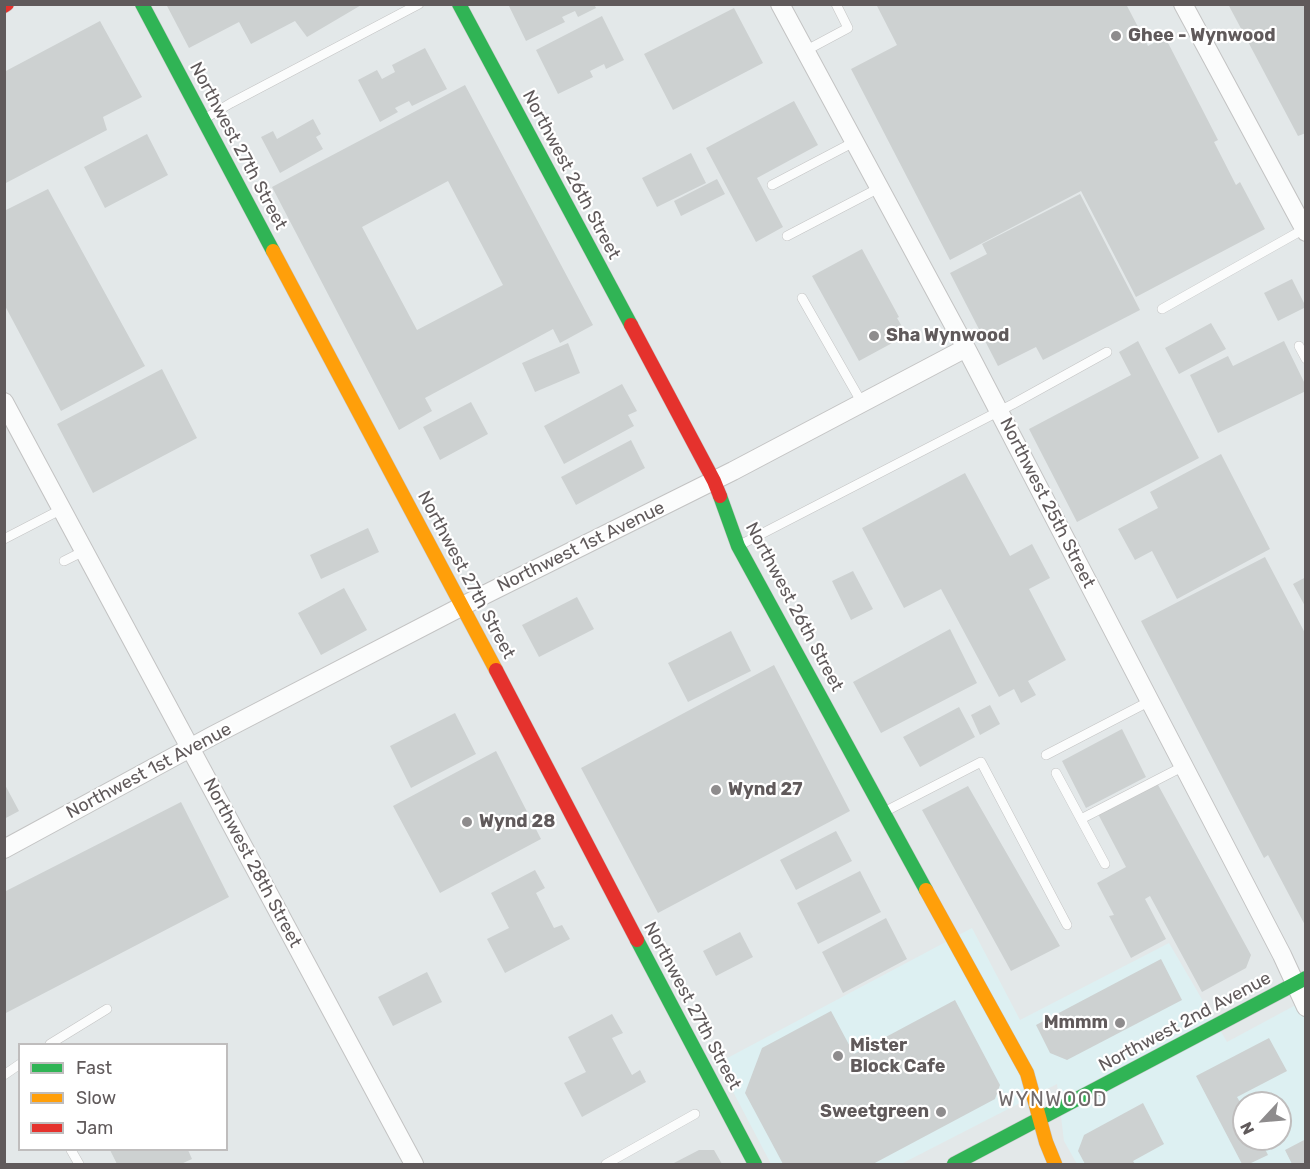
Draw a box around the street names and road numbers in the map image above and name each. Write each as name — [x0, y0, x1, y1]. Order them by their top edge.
street label: Northwest 27th Street — [185, 59, 291, 233]
street label: Northwest 26th Street — [517, 87, 625, 263]
street label: Northwest 25th Street — [995, 414, 1099, 592]
street label: Northwest 27th Street — [413, 488, 519, 662]
street label: Northwest 1st Avenue — [494, 497, 668, 597]
street label: Northwest 26th Street — [740, 519, 848, 695]
street label: Northwest 1st Avenue — [63, 718, 235, 824]
street label: Northwest 28th Street — [198, 775, 306, 951]
street label: Northwest 27th Street — [639, 919, 745, 1093]
street label: Northwest 2nd Avenue — [1095, 967, 1275, 1077]

